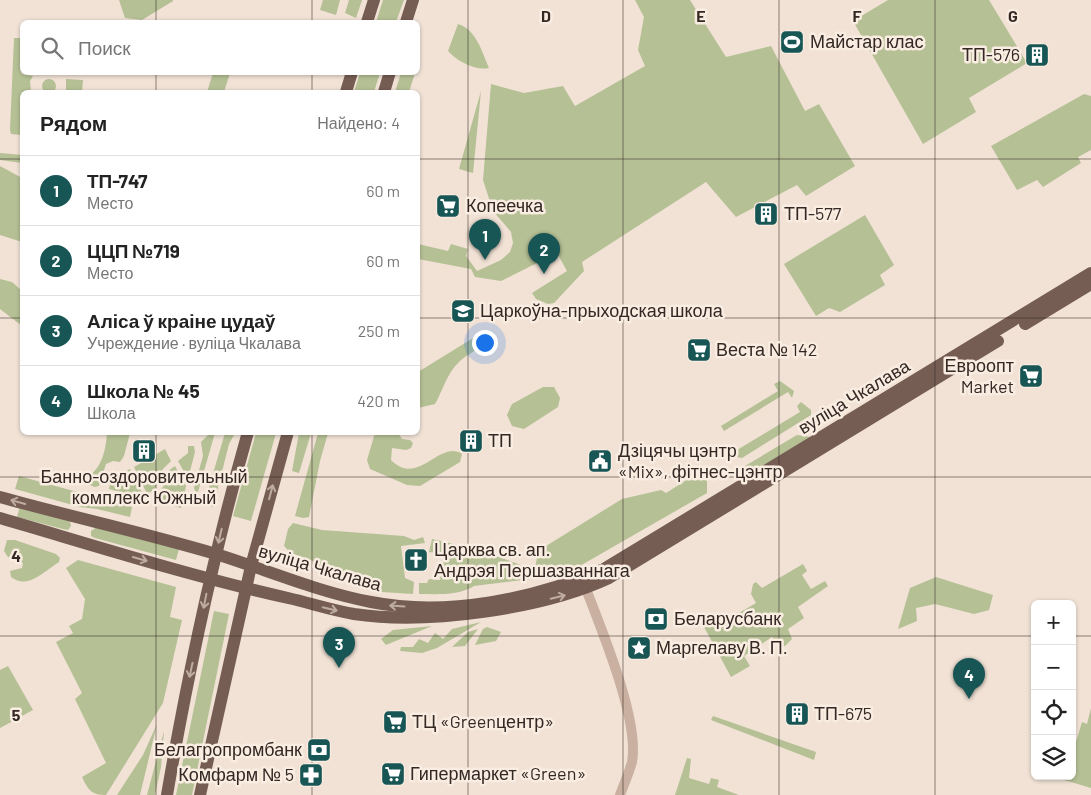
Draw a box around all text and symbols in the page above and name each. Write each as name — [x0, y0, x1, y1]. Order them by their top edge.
text: D — [541, 6, 551, 25]
text: E — [696, 6, 706, 25]
text: F — [853, 6, 862, 25]
text: G — [1008, 6, 1018, 25]
search box — [20, 20, 420, 75]
sports icon: Майстар клас — [779, 29, 805, 55]
place label: Майстар клас — [810, 30, 924, 52]
icon: search — [38, 34, 66, 62]
text: Поиск — [78, 36, 131, 59]
building icon: ТП-576 — [1024, 42, 1050, 68]
place label: ТП-576 — [962, 43, 1020, 65]
text: Рядом — [40, 110, 107, 135]
text: Найдено: 4 — [317, 113, 400, 132]
text: ТП-747 — [87, 169, 148, 192]
text: 1 — [53, 181, 59, 200]
text: 60 m — [366, 181, 400, 200]
text: Место — [87, 193, 133, 212]
supermarket icon: Копеечка — [435, 193, 461, 219]
place label: Копеечка — [466, 194, 544, 216]
building icon: ТП-577 — [753, 201, 779, 227]
place label: ТП-577 — [784, 202, 842, 224]
pin: 1 — [469, 219, 501, 260]
pin: 2 — [528, 233, 560, 274]
text: ЦЦП №719 — [87, 239, 180, 262]
text: 2 — [52, 251, 60, 270]
text: 60 m — [366, 251, 400, 270]
text: Место — [87, 263, 133, 282]
school or university icon: Царкоўна-прыходская школа — [450, 298, 476, 324]
place label: Царкоўна-прыходская школа — [480, 299, 724, 321]
text: Аліса ў краіне цудаў — [87, 309, 275, 332]
text: 3 — [52, 321, 60, 340]
text: 250 m — [358, 321, 400, 340]
your location — [472, 330, 498, 356]
text: Учреждение · вуліца Чкалава — [87, 333, 301, 352]
supermarket icon: Веста № 142 — [686, 337, 712, 363]
place label: Веста № 142 — [716, 338, 817, 360]
street label: вуліца Чкалава — [794, 354, 914, 438]
place label: Евроопт Market — [944, 354, 1014, 397]
supermarket icon: Евроопт Market — [1018, 363, 1044, 389]
text: Школа № 45 — [87, 379, 200, 402]
text: 4 — [51, 391, 61, 410]
text: 420 m — [357, 391, 400, 410]
text: Школа — [87, 403, 136, 422]
building icon: ТП — [458, 428, 484, 454]
place label: ТП — [488, 429, 512, 451]
building icon: Банно-оздоровительный комплекс Южный — [131, 438, 157, 464]
place label: Дзіцячы цэнтр «Mix», фітнес-цэнтр — [618, 439, 783, 482]
public building icon: Дзіцячы цэнтр «Mix», фітнес-цэнтр — [587, 448, 613, 474]
place label: Банно-оздоровительный комплекс Южный — [41, 465, 247, 508]
one-way arrow — [267, 485, 277, 501]
one-way arrow — [10, 497, 26, 506]
one-way arrow — [214, 527, 224, 543]
place label: Царква св. ап. Андрэя Першазваннага — [434, 538, 631, 581]
street label: вуліца Чкалава — [257, 539, 385, 595]
text: 4 — [11, 546, 21, 565]
church icon: Царква св. ап. Андрэя Першазваннага — [403, 547, 429, 573]
one-way arrow — [131, 555, 147, 565]
one-way arrow — [549, 592, 565, 601]
one-way arrow — [200, 593, 210, 609]
map controls — [1031, 600, 1076, 780]
button: + — [1031, 600, 1076, 645]
one-way arrow — [389, 601, 405, 610]
one-way arrow — [321, 604, 337, 614]
bank icon: Беларусбанк — [643, 606, 669, 632]
place label: Беларусбанк — [674, 607, 781, 629]
pin: 3 — [323, 627, 355, 668]
place icon: Маргелаву В. П. — [626, 635, 652, 661]
place label: Маргелаву В. П. — [656, 636, 788, 658]
button: − — [1031, 645, 1076, 690]
pin: 4 — [953, 658, 985, 699]
one-way arrow — [186, 661, 195, 677]
button: locate — [1031, 690, 1076, 735]
building icon: ТП-675 — [784, 701, 810, 727]
place label: ТП-675 — [814, 702, 872, 724]
text: 5 — [12, 705, 21, 724]
supermarket icon: ТЦ «Greenцентр» — [382, 709, 408, 735]
place label: ТЦ «Greenцентр» — [412, 710, 554, 732]
button: layers — [1031, 735, 1076, 780]
bank icon: Белагропромбанк — [306, 737, 332, 763]
place label: Белагропромбанк — [154, 738, 302, 760]
supermarket icon: Гипермаркет «Green» — [380, 761, 406, 787]
pharmacy icon: Комфарм № 5 — [298, 762, 324, 788]
place label: Гипермаркет «Green» — [410, 762, 586, 784]
place label: Комфарм № 5 — [178, 763, 294, 785]

